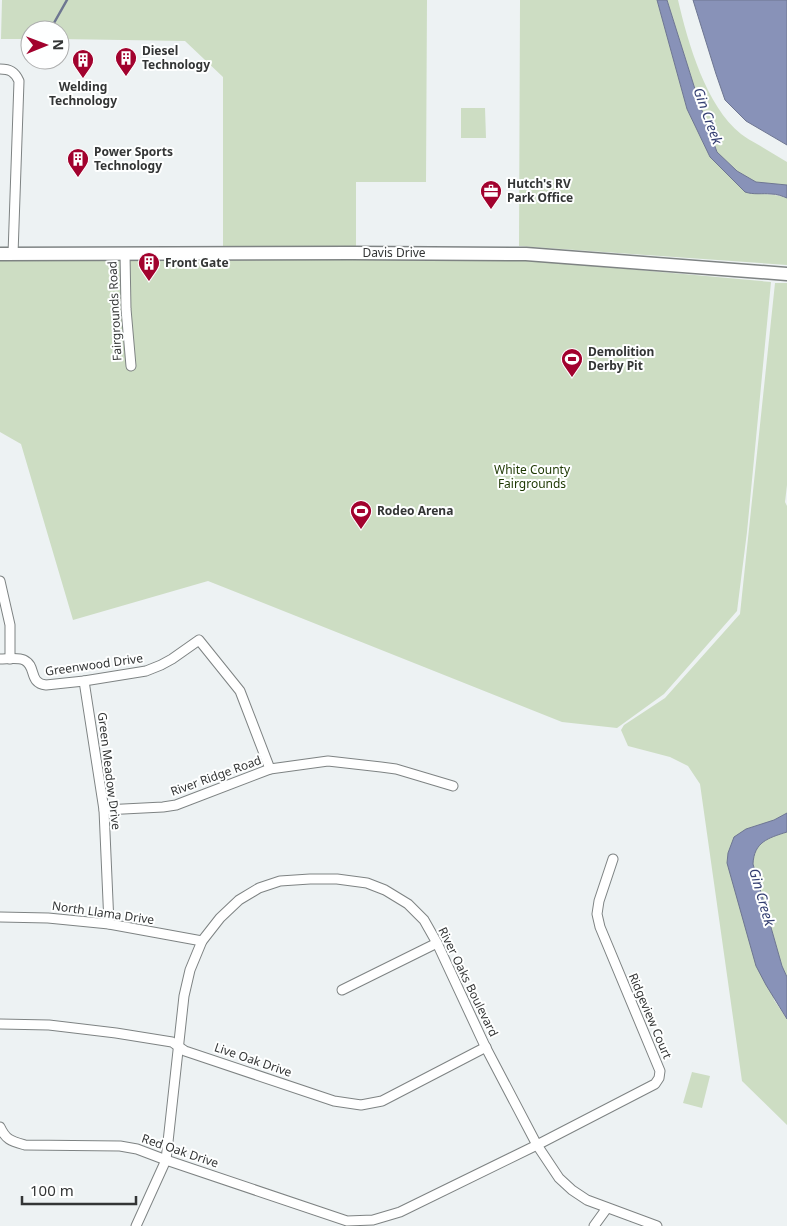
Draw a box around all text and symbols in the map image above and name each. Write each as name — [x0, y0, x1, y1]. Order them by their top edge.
north arrow — [20, 20, 70, 70]
text: N — [49, 39, 68, 51]
place label: Diesel Technology — [142, 42, 210, 73]
building icon: Diesel Technology — [114, 46, 138, 77]
building icon: Welding Technology — [71, 48, 95, 79]
place label: Welding Technology — [49, 78, 117, 109]
water label: Gin Creek — [689, 85, 728, 148]
place label: Power Sports Technology — [94, 143, 173, 174]
building icon: Power Sports Technology — [66, 147, 90, 178]
place label: Hutch's RV Park Office — [507, 175, 573, 206]
office icon: Hutch's RV Park Office — [479, 179, 503, 210]
street label: Davis Drive — [362, 244, 426, 261]
building icon: Front Gate — [137, 251, 161, 282]
place label: Front Gate — [165, 254, 229, 271]
street label: Fairgrounds Road — [103, 261, 126, 361]
place label: Demolition Derby Pit — [588, 343, 654, 374]
sports icon: Demolition Derby Pit — [560, 347, 584, 378]
park label: White County Fairgrounds — [494, 461, 571, 492]
sports icon: Rodeo Arena — [349, 499, 373, 530]
place label: Rodeo Arena — [377, 502, 453, 519]
street label: Greenwood Drive — [44, 649, 144, 680]
street label: Green Meadow Drive — [94, 711, 125, 831]
street label: River Ridge Road — [168, 751, 264, 800]
water label: Gin Creek — [745, 866, 780, 929]
street label: North Llama Drive — [51, 897, 156, 928]
street label: River Oaks Boulevard — [435, 924, 502, 1039]
street label: Ridgeview Court — [625, 970, 676, 1062]
street label: Live Oak Drive — [212, 1038, 294, 1081]
street label: Red Oak Drive — [140, 1129, 221, 1172]
scale bar — [22, 1174, 136, 1206]
text: 100 m — [30, 1180, 74, 1200]

